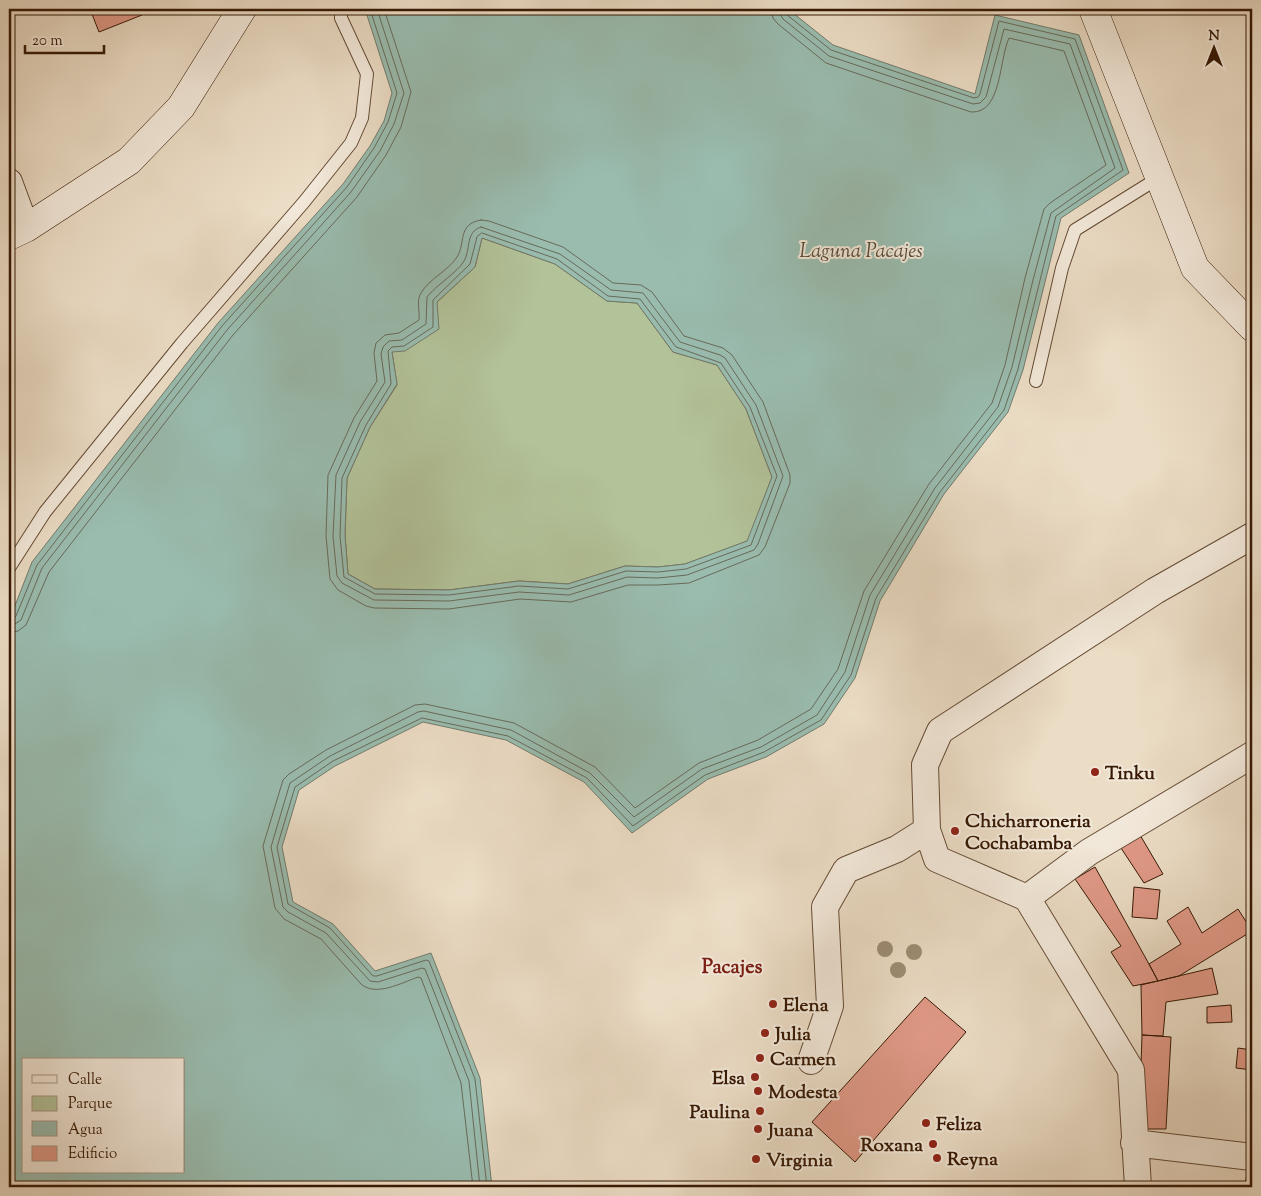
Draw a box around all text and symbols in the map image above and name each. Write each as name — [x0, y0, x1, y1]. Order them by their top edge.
scale bar — [25, 22, 104, 54]
north arrow — [1188, 22, 1238, 72]
text: N — [1208, 27, 1220, 47]
text: 20 m — [32, 31, 63, 52]
water label: Laguna Pacajes — [799, 238, 923, 267]
place label: Tinku — [1105, 761, 1155, 788]
marker: Tinku — [1089, 766, 1101, 778]
place label: Chicharroneria Cochabamba — [965, 809, 1091, 858]
marker: Chicharroneria Cochabamba — [949, 825, 961, 837]
district label: Pacajes — [702, 954, 762, 983]
place label: Elena — [783, 993, 829, 1020]
marker: Elena — [767, 998, 779, 1010]
place label: Julia — [773, 1022, 811, 1049]
marker: Julia — [759, 1027, 771, 1039]
place label: Carmen — [770, 1047, 837, 1074]
marker: Carmen — [754, 1052, 766, 1064]
legend — [22, 1058, 185, 1174]
place label: Elsa — [712, 1066, 745, 1093]
text: Calle — [68, 1070, 102, 1091]
marker: Elsa — [749, 1071, 761, 1083]
place label: Modesta — [768, 1080, 838, 1107]
marker: Modesta — [752, 1085, 764, 1097]
text: Parque — [68, 1094, 112, 1115]
place label: Paulina — [689, 1100, 750, 1127]
marker: Paulina — [754, 1105, 766, 1117]
place label: Feliza — [936, 1112, 982, 1139]
marker: Feliza — [920, 1117, 932, 1129]
place label: Juana — [766, 1118, 813, 1145]
text: Agua — [68, 1120, 103, 1141]
marker: Juana — [752, 1123, 764, 1135]
place label: Roxana — [861, 1133, 923, 1160]
marker: Roxana — [927, 1138, 939, 1150]
text: Edificio — [68, 1144, 117, 1165]
place label: Reyna — [947, 1147, 998, 1174]
place label: Virginia — [766, 1148, 833, 1175]
marker: Reyna — [931, 1152, 943, 1164]
marker: Virginia — [750, 1153, 762, 1165]

